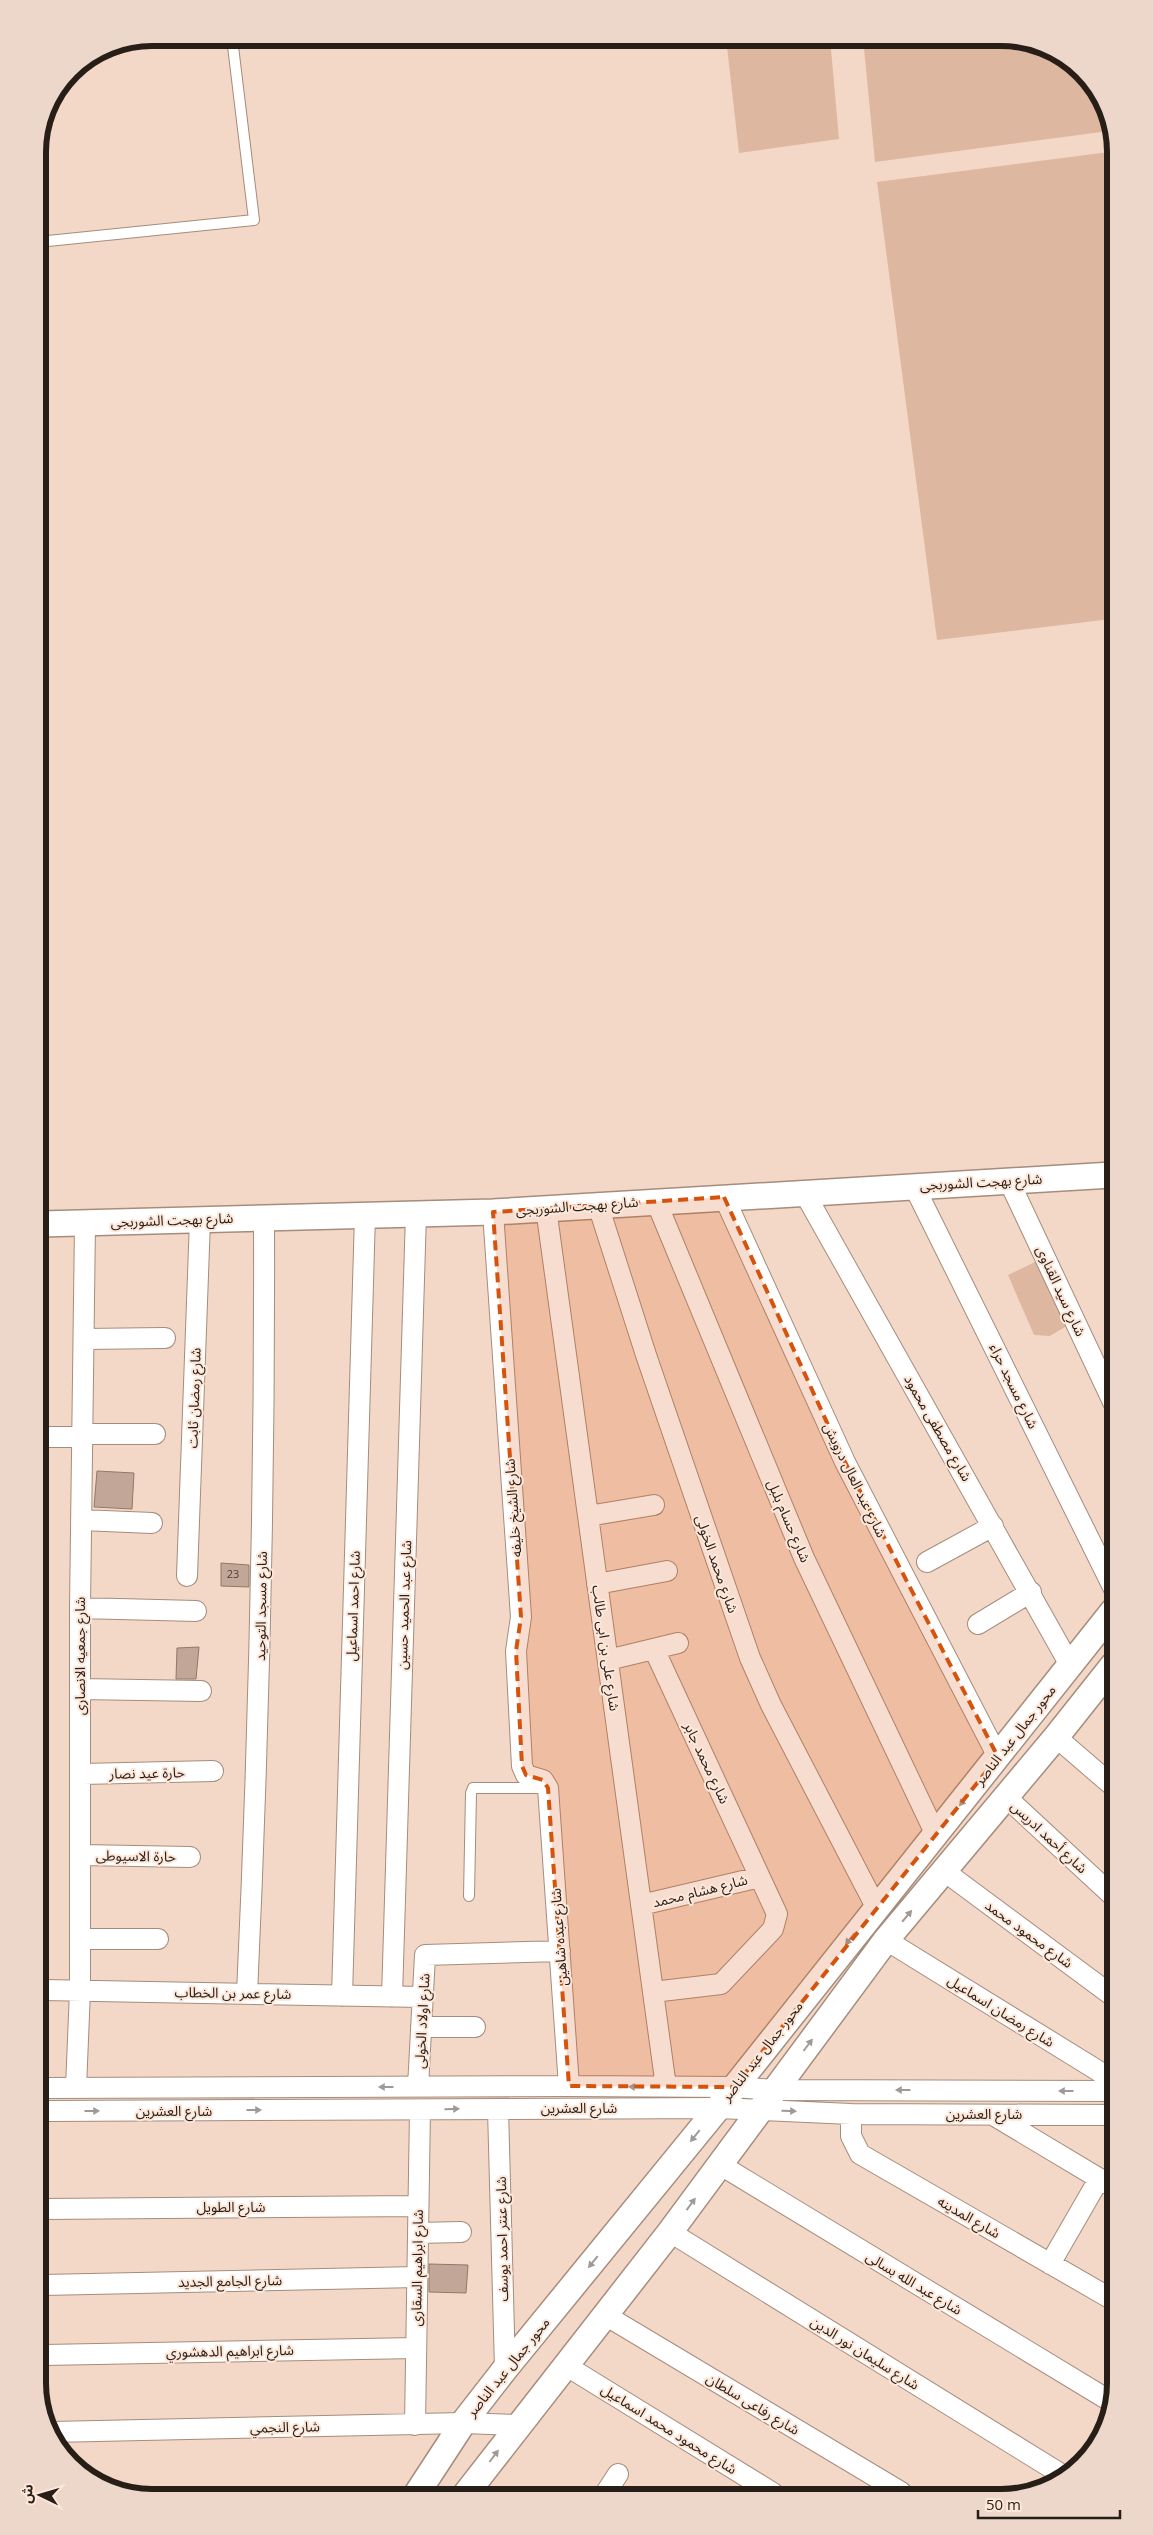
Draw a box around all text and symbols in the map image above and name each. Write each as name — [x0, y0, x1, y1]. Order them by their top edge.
street label: شارع بهجت الشوربجى — [919, 1169, 1043, 1196]
street label: شارع بهجت الشوربجى — [515, 1192, 639, 1221]
street label: شارع بهجت الشوربجى — [110, 1208, 234, 1233]
street label: شارع سيد القناوى — [1030, 1242, 1091, 1340]
street label: شارع مسجد حراء — [984, 1340, 1043, 1433]
street label: شارع رمضان ثابت — [182, 1347, 207, 1449]
street label: شارع مصطفى محمود — [898, 1371, 977, 1485]
street label: شارع عبد العال درويش — [818, 1419, 892, 1541]
street label: شارع الشيخ خليفه — [500, 1458, 527, 1558]
street label: شارع حسام بلبل — [762, 1476, 816, 1566]
street label: شارع محمد الخولى — [690, 1512, 743, 1616]
street label: شارع عبد الحميد حسين — [392, 1540, 417, 1670]
street label: شارع احمد اسماعيل — [341, 1550, 366, 1662]
street label: شارع مسجد التوحيد — [250, 1551, 273, 1661]
house number: 23 — [227, 1566, 239, 1581]
street label: شارع على بن ابى طالب — [586, 1584, 625, 1713]
street label: شارع جمعيه الانصارى — [70, 1597, 91, 1715]
street label: محور جمال عبد الناصر — [969, 1681, 1060, 1790]
street label: شارع محمد جابر — [678, 1718, 735, 1808]
street label: حارة عيد نصار — [108, 1762, 185, 1783]
one-way arrow — [958, 1793, 969, 1806]
street label: شارع أحمد ادريس — [1006, 1796, 1092, 1879]
street label: حارة الاسيوطى — [96, 1845, 176, 1866]
street label: شارع هشام محمد — [650, 1870, 750, 1913]
street label: شارع عبده شاهين — [546, 1887, 573, 1987]
street label: شارع محمود محمد — [980, 1895, 1077, 1973]
one-way arrow — [901, 1909, 912, 1922]
one-way arrow — [845, 1933, 855, 1946]
street label: شارع رمضان اسماعيل — [943, 1970, 1058, 2053]
street label: شارع اولاد الخولى — [410, 1973, 435, 2069]
street label: شارع عمر بن الخطاب — [174, 1982, 292, 2005]
street label: محور جمال عبد الناصر — [716, 1997, 807, 2106]
one-way arrow — [802, 2039, 813, 2052]
one-way arrow — [378, 2083, 394, 2091]
one-way arrow — [628, 2083, 644, 2091]
one-way arrow — [895, 2086, 911, 2094]
one-way arrow — [1058, 2087, 1074, 2095]
street label: شارع العشرين — [541, 2098, 617, 2119]
street label: شارع العشرين — [136, 2101, 212, 2122]
street label: شارع العشرين — [946, 2104, 1022, 2125]
one-way arrow — [444, 2105, 460, 2113]
one-way arrow — [246, 2106, 262, 2114]
one-way arrow — [84, 2107, 100, 2115]
one-way arrow — [781, 2108, 797, 2116]
one-way arrow — [690, 2129, 701, 2142]
street label: شارع عنتر احمد يوسف — [491, 2176, 514, 2302]
street label: شارع المدينه — [934, 2191, 1004, 2244]
street label: شارع الطويل — [197, 2197, 265, 2218]
one-way arrow — [685, 2198, 696, 2211]
street label: شارع ابراهيم السقارى — [406, 2209, 429, 2327]
street label: شارع عبد الله بسالى — [862, 2246, 966, 2321]
one-way arrow — [587, 2255, 598, 2268]
street label: شارع الجامع الجديد — [178, 2270, 282, 2293]
street label: شارع سليمان نور الدين — [806, 2311, 923, 2395]
street label: محور جمال عبد الناصر — [461, 2313, 554, 2421]
street label: شارع ابراهيم الدهشوري — [166, 2340, 294, 2363]
street label: شارع رفاعى سلطان — [702, 2368, 803, 2441]
street label: شارع محمود محمد اسماعيل — [597, 2379, 741, 2480]
street label: شارع النجمي — [250, 2416, 320, 2439]
one-way arrow — [489, 2449, 499, 2463]
north arrow — [15, 2470, 65, 2520]
text: ش — [16, 2483, 37, 2504]
scale bar — [978, 2488, 1120, 2520]
text: 50 m — [986, 2494, 1021, 2514]

